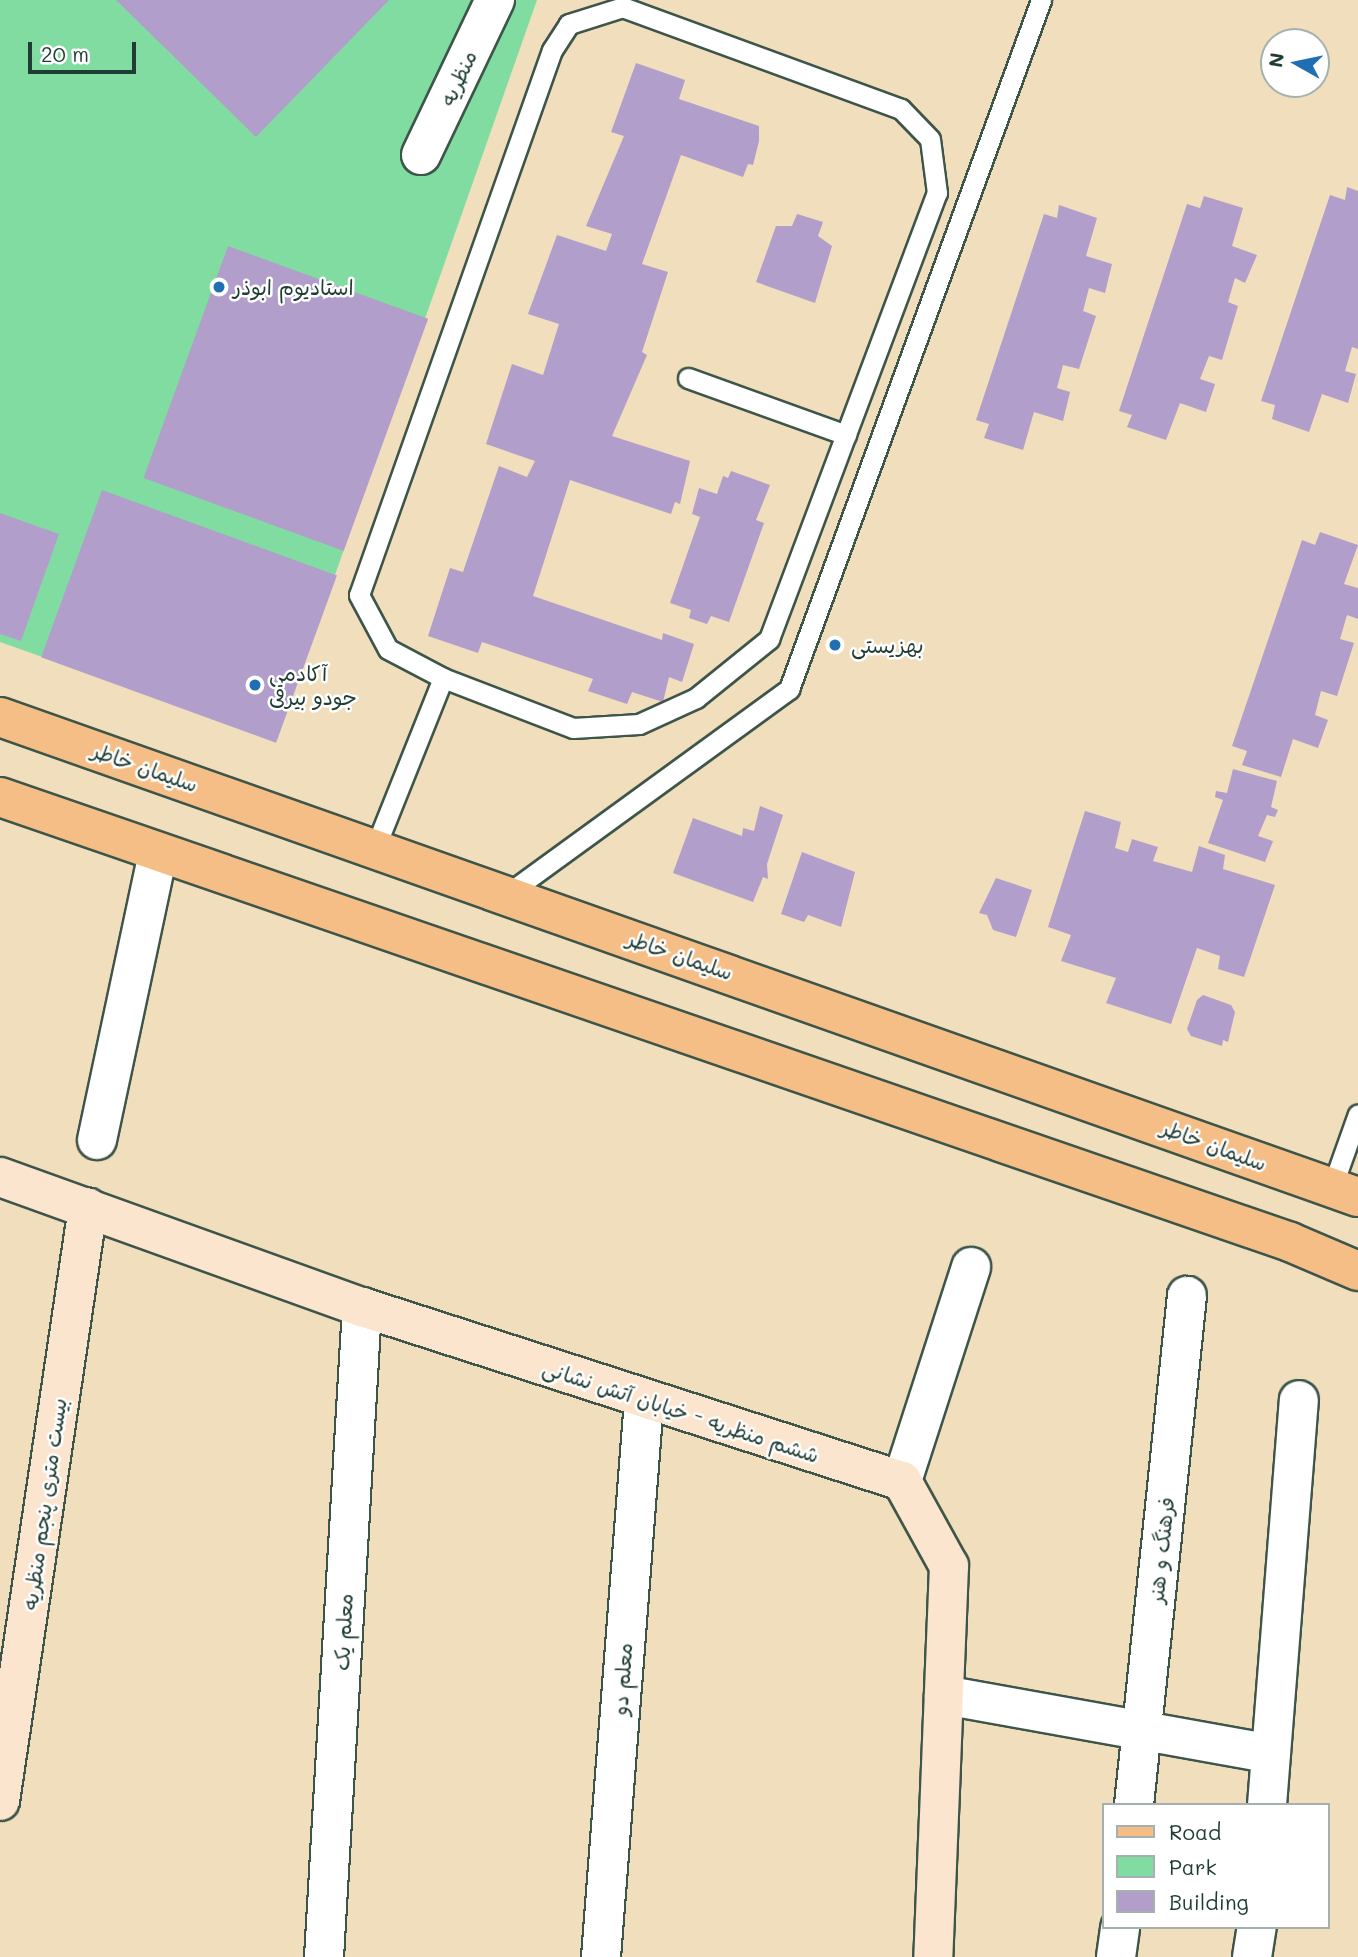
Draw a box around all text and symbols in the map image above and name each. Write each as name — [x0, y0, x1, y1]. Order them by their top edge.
scale bar — [32, 28, 140, 72]
north arrow — [1260, 28, 1330, 98]
text: 20 m — [41, 40, 89, 67]
street label: منظریه — [434, 46, 482, 110]
text: N — [1262, 51, 1289, 69]
place label: استادیوم ابوذر — [233, 274, 354, 300]
marker: استادیوم ابوذر — [211, 279, 227, 295]
place label: بهزیستی — [851, 632, 924, 658]
marker: بهزیستی — [825, 635, 845, 655]
place label: آکادمی جودو بیرقی — [269, 660, 357, 710]
marker: آکادمی جودو بیرقی — [247, 677, 263, 693]
street label: سلیمان خاطر — [89, 737, 201, 797]
street label: سلیمان خاطر — [624, 925, 736, 985]
street label: سلیمان خاطر — [1158, 1114, 1270, 1176]
street label: ششم منظریه - خیابان آتش نشانی — [540, 1354, 822, 1468]
street label: بیست متری پنجم منظریه — [17, 1396, 71, 1612]
street label: فرهنگ و هنر — [1143, 1496, 1179, 1604]
street label: معلم یک — [328, 1593, 358, 1671]
street label: معلم دو — [607, 1642, 637, 1716]
legend — [1102, 1803, 1330, 1929]
text: Road — [1169, 1818, 1221, 1845]
text: Park — [1169, 1853, 1217, 1880]
text: Building — [1169, 1888, 1249, 1915]

